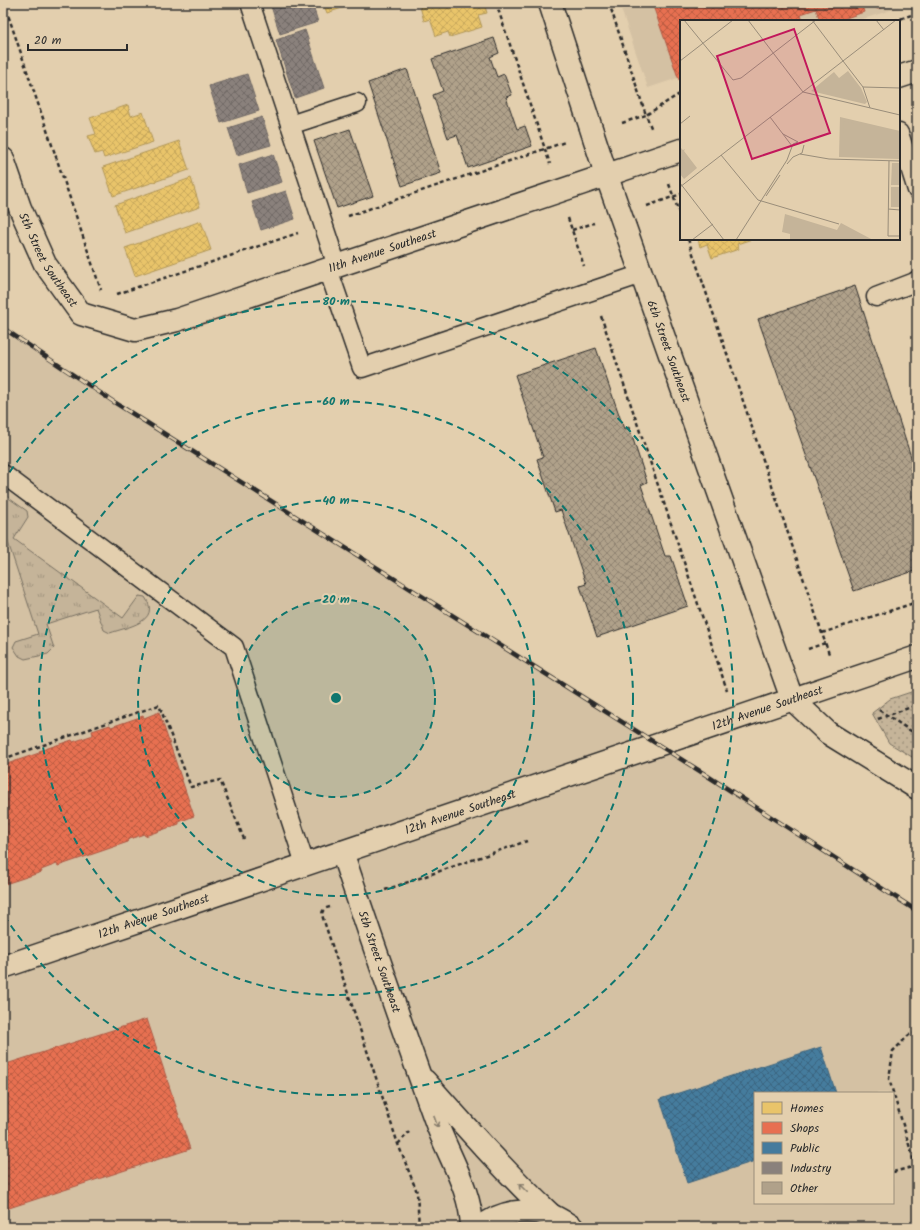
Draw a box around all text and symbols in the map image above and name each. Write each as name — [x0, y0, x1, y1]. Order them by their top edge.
inset map — [680, 20, 900, 240]
scale bar — [28, 26, 127, 52]
text: 20 m — [34, 31, 62, 50]
street label: 5th Street Southeast — [14, 209, 83, 312]
street label: 11th Avenue Southeast — [326, 224, 439, 278]
text: 80 m — [322, 292, 350, 311]
street label: 6th Street Southeast — [642, 297, 696, 405]
text: 60 m — [322, 392, 350, 411]
text: 40 m — [322, 491, 350, 510]
text: 20 m — [322, 590, 350, 609]
street label: 12th Avenue Southeast — [709, 680, 826, 735]
centre of rings — [329, 691, 343, 705]
street label: 12th Avenue Southeast — [402, 784, 519, 840]
street label: 12th Avenue Southeast — [95, 888, 212, 944]
street label: 5th Street Southeast — [353, 908, 406, 1016]
legend — [754, 1092, 894, 1204]
text: Homes — [790, 1099, 824, 1118]
one-way arrow — [432, 1116, 440, 1128]
text: Shops — [790, 1119, 819, 1138]
text: Public — [790, 1139, 820, 1158]
text: Industry — [790, 1159, 832, 1178]
text: Other — [790, 1179, 819, 1198]
one-way arrow — [518, 1183, 528, 1193]

